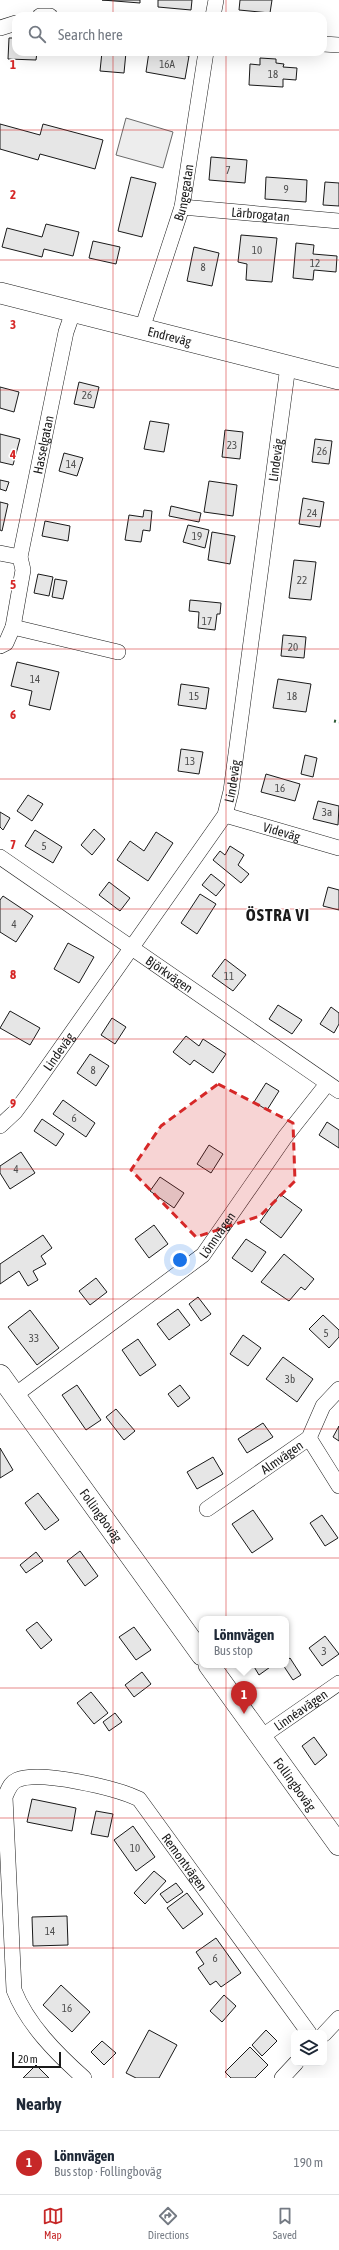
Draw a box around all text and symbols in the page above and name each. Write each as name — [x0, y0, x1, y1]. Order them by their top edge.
search box — [12, 12, 327, 56]
icon: search — [26, 23, 48, 45]
text: Search here — [58, 26, 123, 43]
text: 1 — [10, 57, 16, 72]
house number: 16A — [159, 58, 175, 70]
house number: 18 — [268, 68, 278, 80]
street label: Bungegatan — [171, 163, 197, 223]
house number: 7 — [225, 164, 231, 176]
house number: 9 — [283, 183, 289, 195]
text: 2 — [10, 187, 16, 202]
street label: Lärbrogatan — [231, 204, 290, 225]
house number: 10 — [252, 244, 262, 256]
house number: 12 — [310, 257, 320, 269]
house number: 8 — [200, 261, 206, 273]
text: 3 — [10, 317, 16, 332]
street label: Endreväg — [146, 324, 193, 349]
house number: 26 — [82, 389, 92, 401]
street label: Hasselgatan — [30, 414, 57, 475]
street label: Lindeväg — [266, 437, 286, 482]
house number: 23 — [227, 439, 237, 451]
house number: 26 — [317, 445, 327, 457]
text: 4 — [9, 447, 16, 462]
house number: 14 — [66, 458, 76, 470]
house number: 24 — [307, 507, 317, 519]
house number: 19 — [192, 530, 202, 542]
house number: 22 — [297, 574, 307, 586]
text: 5 — [10, 577, 16, 592]
house number: 17 — [202, 615, 212, 627]
house number: 20 — [288, 641, 298, 653]
house number: 14 — [30, 673, 40, 685]
house number: 15 — [189, 690, 199, 702]
house number: 18 — [287, 690, 297, 702]
text: 6 — [10, 707, 16, 722]
house number: 13 — [185, 755, 195, 767]
street label: Lindeväg — [221, 758, 243, 804]
house number: 16 — [275, 782, 285, 794]
house number: 3a — [322, 806, 332, 818]
street label: Videväg — [261, 819, 302, 845]
text: 7 — [10, 837, 16, 852]
house number: 5 — [41, 840, 47, 852]
district label: ÖSTRA VI — [246, 905, 310, 925]
house number: 4 — [11, 918, 17, 930]
street label: Björkvägen — [143, 953, 196, 996]
text: 8 — [10, 967, 16, 982]
house number: 11 — [224, 970, 234, 982]
street label: Lindeväg — [40, 1029, 78, 1074]
house number: 8 — [90, 1064, 96, 1076]
text: 9 — [10, 1096, 16, 1111]
house number: 6 — [71, 1112, 77, 1124]
house number: 4 — [13, 1163, 19, 1175]
street label: Lönnvägen — [196, 1209, 239, 1261]
your location — [170, 1250, 190, 1270]
house number: 5 — [323, 1327, 329, 1339]
house number: 33 — [29, 1332, 39, 1344]
house number: 3b — [285, 1373, 295, 1385]
street label: Almvägen — [258, 1438, 306, 1477]
street label: Follingboväg — [77, 1486, 125, 1545]
popup — [199, 1616, 289, 1668]
text: Lönnvägen — [214, 1626, 274, 1643]
text: Bus stop — [214, 1643, 253, 1658]
house number: 3 — [321, 1645, 327, 1657]
pin: 1 — [231, 1681, 257, 1714]
street label: Linnéavägen — [271, 1686, 330, 1734]
street label: Follingboväg — [270, 1755, 319, 1814]
street label: Remontvägen — [159, 1831, 210, 1894]
house number: 10 — [130, 1842, 140, 1854]
house number: 14 — [45, 1925, 55, 1937]
house number: 6 — [212, 1952, 218, 1964]
house number: 16 — [62, 2002, 72, 2014]
map controls — [291, 2030, 327, 2066]
button: layers — [291, 2030, 327, 2066]
scale bar — [12, 2050, 61, 2069]
text: 20 m — [18, 2053, 38, 2065]
text: Nearby — [16, 2094, 62, 2114]
text: Lönnvägen — [54, 2147, 115, 2164]
text: 1 — [26, 2155, 32, 2170]
text: 190 m — [294, 2155, 323, 2170]
text: Bus stop · Follingboväg — [54, 2164, 162, 2179]
tab: Map — [42, 2205, 64, 2241]
tab: Directions — [148, 2205, 189, 2241]
tab: Saved — [273, 2205, 297, 2241]

